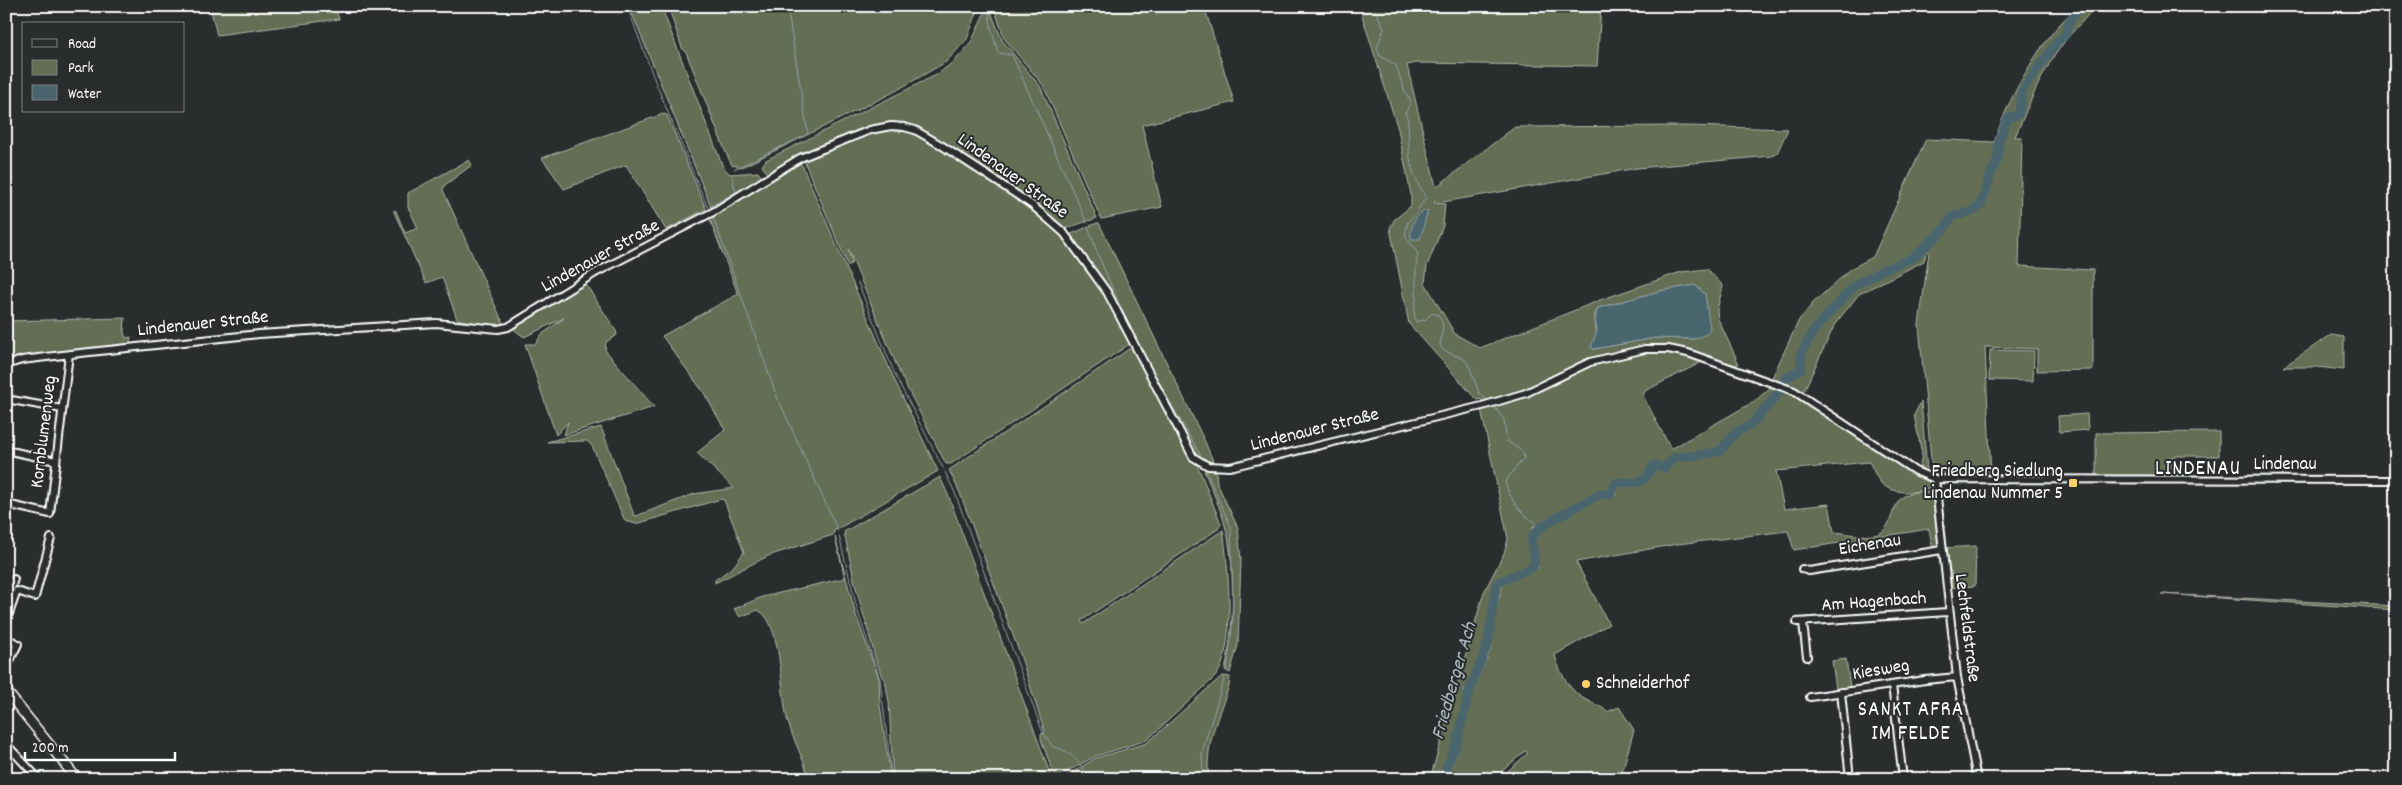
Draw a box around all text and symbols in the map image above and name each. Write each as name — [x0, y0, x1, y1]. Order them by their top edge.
legend — [22, 22, 185, 112]
text: Road — [68, 34, 96, 56]
text: Park — [68, 58, 94, 80]
text: Water — [68, 84, 102, 106]
street label: Lindenauer Straße — [951, 127, 1073, 227]
street label: Lindenauer Straße — [537, 213, 665, 301]
street label: Lindenauer Straße — [136, 305, 270, 345]
street label: Kornblumenweg — [25, 374, 65, 490]
street label: Lindenauer Straße — [1248, 402, 1382, 460]
street label: Lindenau — [2253, 452, 2317, 479]
district label: LINDENAU — [2155, 455, 2241, 485]
place label: Friedberg Siedlung Lindenau Nummer 5 — [1923, 459, 2063, 508]
marker: Friedberg Siedlung Lindenau Nummer 5 — [2067, 477, 2079, 489]
street label: Eichenau — [1837, 528, 1903, 564]
street label: Lechfeldstraße — [1946, 572, 1986, 684]
street label: Am Hagenbach — [1821, 586, 1927, 620]
water label: Friedberger Ach — [1425, 618, 1485, 743]
street label: Kiesweg — [1850, 653, 1912, 689]
place label: Schneiderhof — [1596, 671, 1691, 698]
marker: Schneiderhof — [1580, 678, 1592, 690]
district label: SANKT AFRA IM FELDE — [1858, 696, 1964, 750]
scale bar — [25, 730, 175, 762]
text: 200 m — [32, 738, 69, 760]

